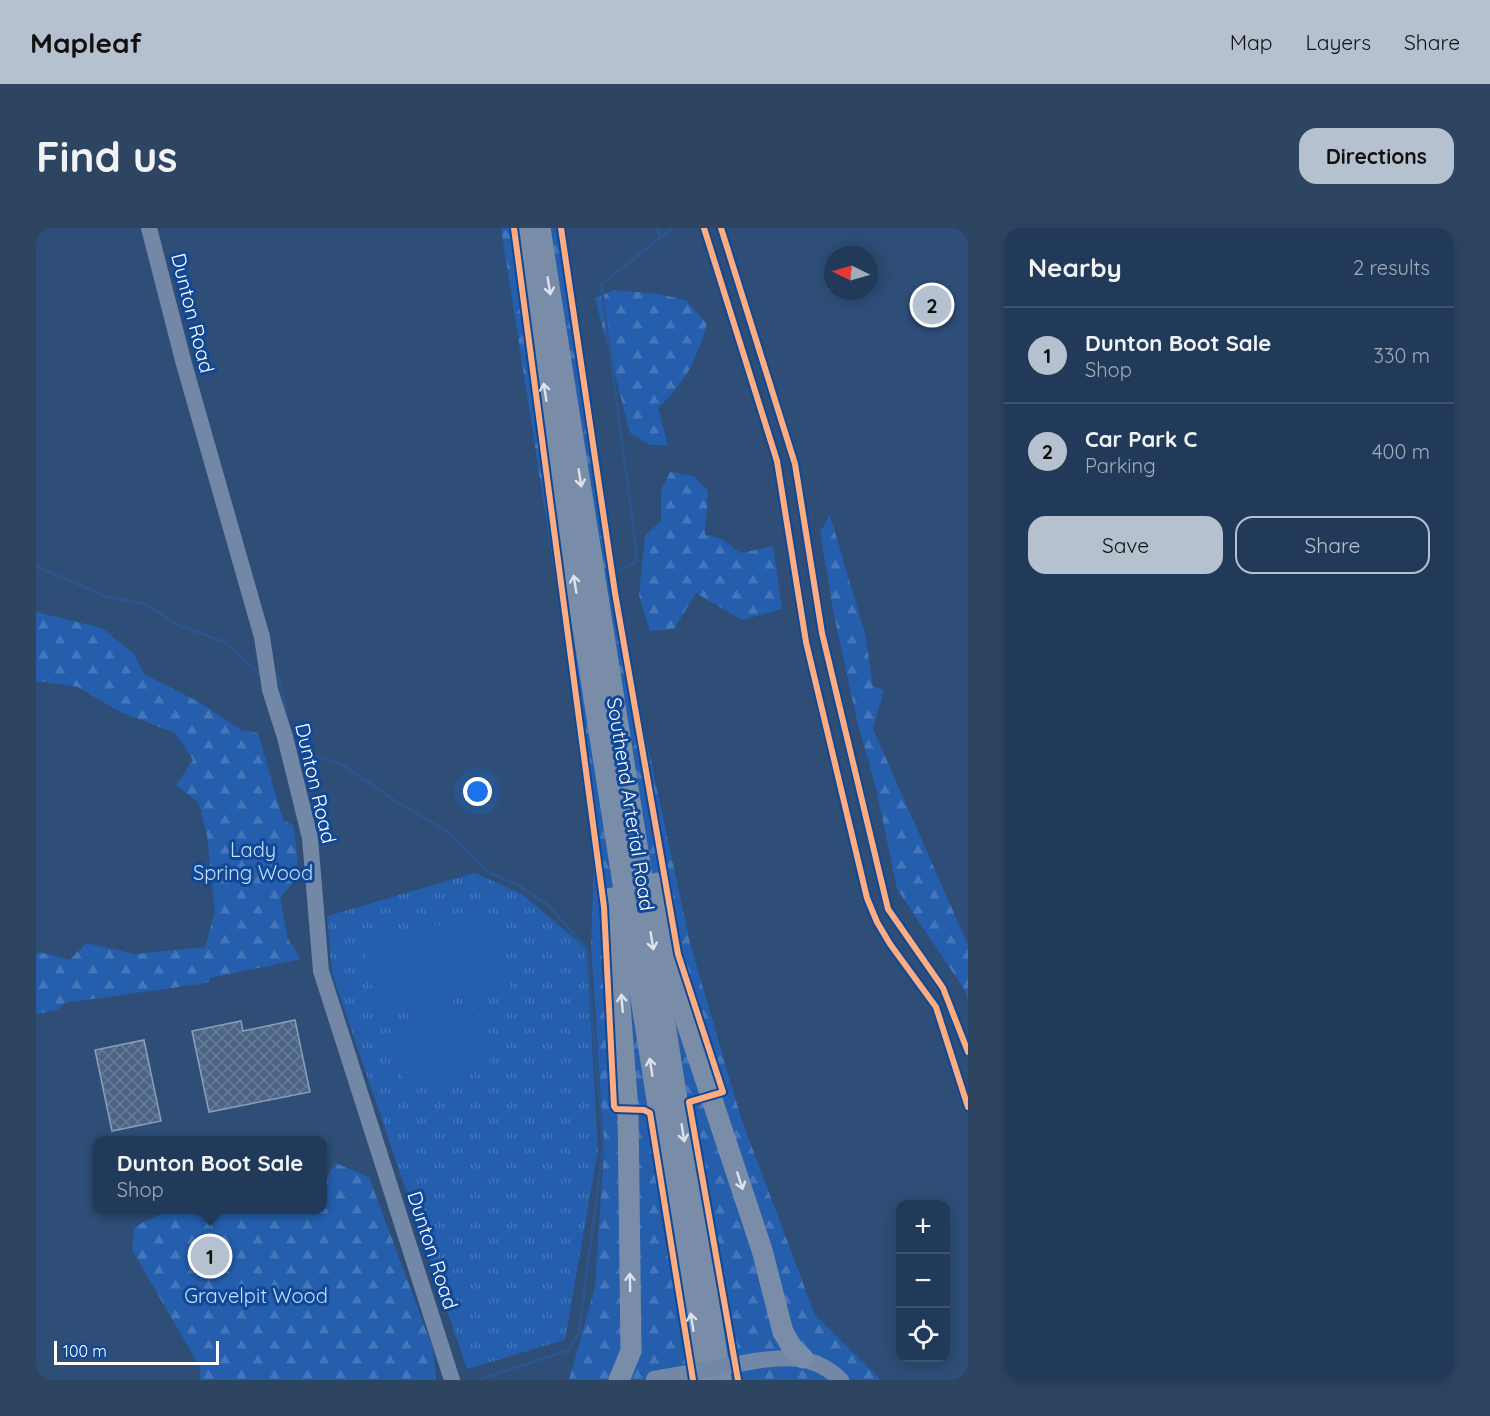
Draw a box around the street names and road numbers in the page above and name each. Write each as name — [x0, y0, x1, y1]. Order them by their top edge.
street label: Dunton Road — [166, 250, 220, 376]
street label: Southend Arterial Road — [602, 696, 660, 912]
street label: Dunton Road — [290, 720, 342, 846]
street label: Dunton Road — [402, 1188, 464, 1312]

